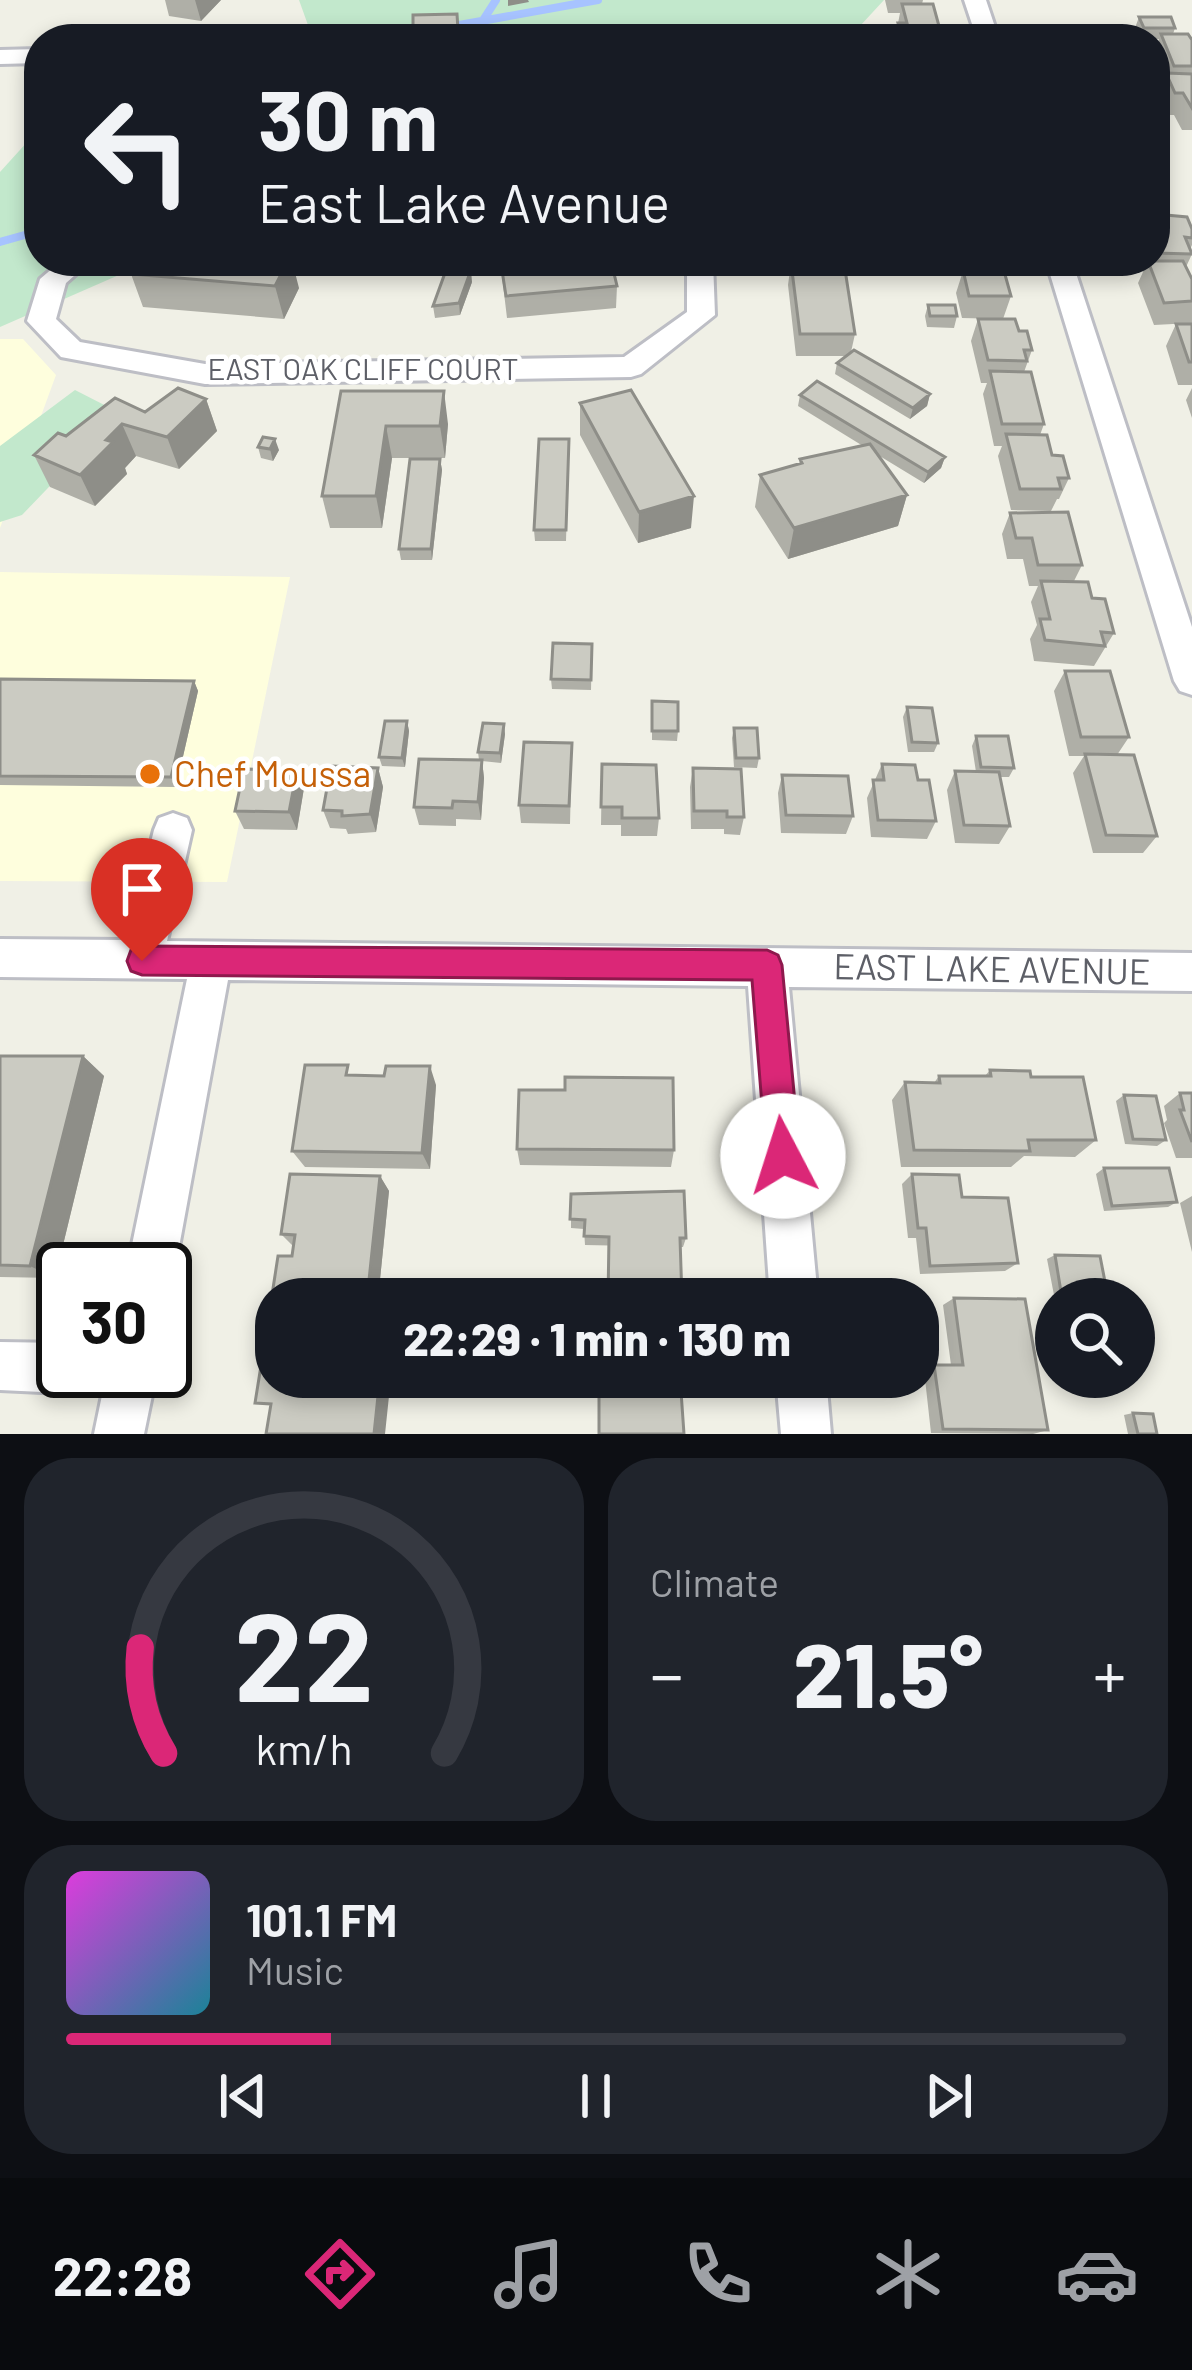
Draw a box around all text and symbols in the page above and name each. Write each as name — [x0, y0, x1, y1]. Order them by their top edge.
text: 30 m — [258, 67, 438, 168]
icon: left — [60, 72, 216, 228]
text: East Lake Avenue — [258, 169, 670, 234]
street label: EAST OAK CLIFF COURT — [207, 350, 519, 386]
place label: Chef Moussa — [174, 751, 371, 794]
marker: Chef Moussa — [137, 761, 163, 787]
pin — [91, 838, 193, 961]
icon: arrive — [109, 856, 175, 922]
street label: EAST LAKE AVENUE — [833, 943, 1151, 992]
position arrow — [720, 1093, 846, 1219]
speed limit sign: 30 — [36, 1242, 192, 1398]
map controls — [1035, 1278, 1155, 1398]
button: search — [1035, 1278, 1155, 1398]
text: 22:29 · 1 min · 130 m — [403, 1311, 791, 1365]
text: Climate — [650, 1558, 779, 1605]
text: 22 — [234, 1577, 374, 1727]
text: 21.5° — [793, 1618, 983, 1726]
text: − — [650, 1633, 683, 1712]
text: + — [1093, 1633, 1126, 1712]
text: km/h — [255, 1721, 353, 1773]
text: 101.1 FM — [246, 1892, 397, 1946]
text: Music — [246, 1946, 344, 1993]
icon: previous — [210, 2063, 276, 2129]
icon: pause — [563, 2063, 629, 2129]
icon: next — [916, 2063, 982, 2129]
icon: directions — [298, 2232, 382, 2316]
icon: music — [487, 2232, 571, 2316]
icon: phone — [676, 2232, 760, 2316]
icon: climate — [866, 2232, 950, 2316]
icon: car — [1055, 2232, 1139, 2316]
text: 22:28 — [53, 2242, 192, 2307]

